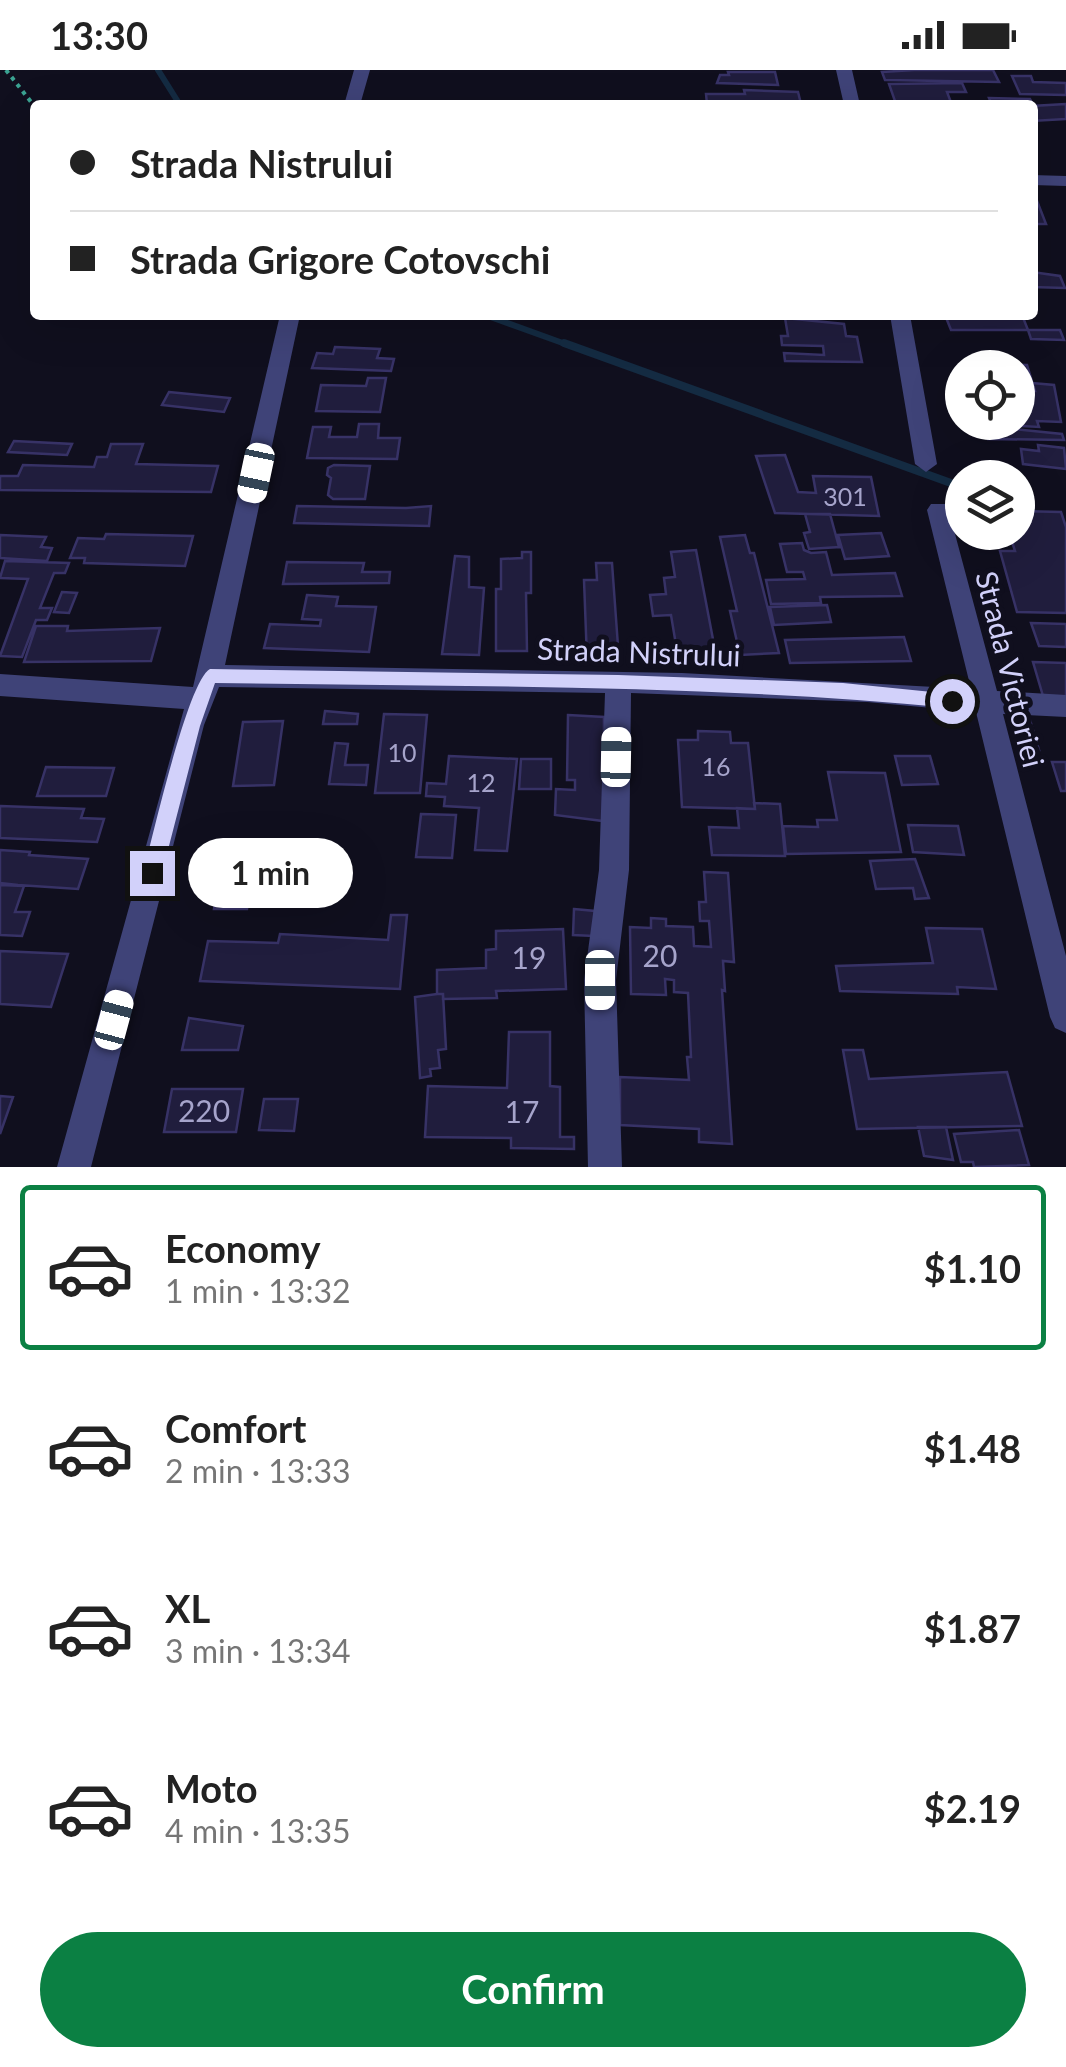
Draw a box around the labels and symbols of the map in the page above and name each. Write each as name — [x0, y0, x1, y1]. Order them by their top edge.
car — [235, 441, 277, 505]
house number: 301 — [823, 481, 867, 511]
street label: Strada Victoriei — [969, 567, 1053, 771]
street label: Strada Nistrului — [537, 629, 741, 673]
route start — [930, 679, 975, 724]
car — [600, 727, 632, 787]
house number: 10 — [387, 737, 417, 767]
house number: 16 — [701, 751, 731, 781]
house number: 12 — [466, 767, 496, 797]
callout: 1 min — [187, 838, 352, 908]
route end — [130, 851, 175, 896]
house number: 20 — [643, 937, 677, 973]
house number: 19 — [512, 939, 546, 975]
car — [585, 950, 615, 1010]
car — [92, 987, 136, 1053]
house number: 220 — [178, 1092, 230, 1128]
house number: 17 — [505, 1093, 539, 1129]

